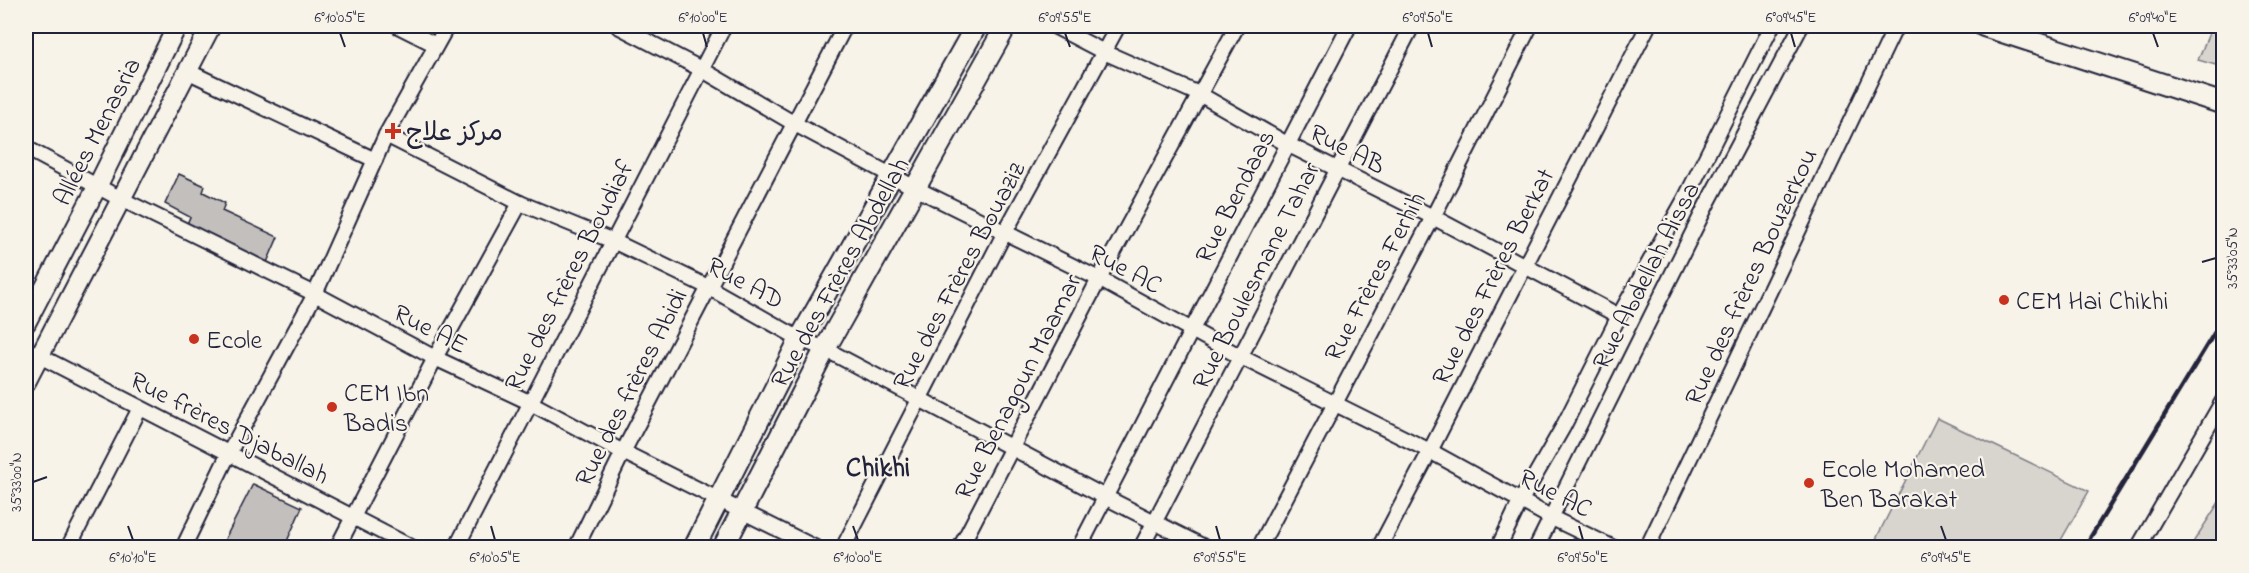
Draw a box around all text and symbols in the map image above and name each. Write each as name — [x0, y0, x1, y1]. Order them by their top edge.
text: 6°10'05"E — [314, 7, 366, 29]
text: 6°10'00"E — [678, 7, 728, 29]
text: 6°09'55"E — [1039, 7, 1091, 29]
text: 6°09'50"E — [1403, 7, 1453, 29]
text: 6°09'45"E — [1766, 7, 1816, 29]
text: 6°09'40"E — [2129, 7, 2177, 29]
street label: Allées Menasria — [45, 52, 152, 213]
place label: مركز علاج — [406, 115, 503, 153]
street label: Rue AB — [1302, 115, 1391, 186]
marker: مركز علاج — [384, 122, 402, 140]
street label: Rue Bendaas — [1187, 124, 1287, 271]
street label: Rue des frères Bouzerkou — [1676, 142, 1829, 412]
street label: Rue des Frères Abdellah — [762, 151, 921, 396]
street label: Rue des frères Boudiaf — [496, 153, 646, 399]
street label: Rue des Frères Bouaziz — [884, 155, 1037, 397]
street label: Rue Boulesmane Tahar — [1184, 155, 1332, 397]
street label: Rue des Frères Berkat — [1424, 162, 1566, 392]
street label: Rue Abdellah Aissa — [1584, 176, 1711, 377]
street label: Rue Frères Ferhih — [1316, 186, 1437, 369]
text: 35°33'05"N — [2222, 227, 2244, 289]
street label: Rue AC — [1081, 236, 1168, 306]
street label: Rue AD — [699, 249, 790, 321]
street label: Rue Benagoun Maamar — [946, 267, 1094, 507]
street label: Rue des frères Abidi — [566, 283, 699, 494]
place label: CEM Hai Chikhi — [2016, 284, 2168, 322]
marker: CEM Hai Chikhi — [1997, 293, 2011, 307]
street label: Rue AE — [386, 296, 474, 366]
place label: Ecole — [206, 323, 262, 361]
marker: Ecole — [187, 332, 201, 346]
street label: Rue frères Djaballah — [122, 363, 335, 496]
place label: CEM Ibn Badis — [343, 376, 429, 444]
marker: CEM Ibn Badis — [325, 400, 339, 414]
district label: Chikhi — [846, 449, 910, 490]
text: 35°33'00"N — [6, 452, 28, 512]
place label: Ecole Mohamed Ben Barakat — [1820, 452, 1985, 520]
street label: Rue AC — [1511, 460, 1598, 529]
marker: Ecole Mohamed Ben Barakat — [1802, 476, 1816, 490]
text: 6°10'10"E — [109, 547, 157, 569]
text: 6°10'05"E — [469, 547, 521, 569]
text: 6°10'00"E — [833, 547, 883, 569]
text: 6°09'55"E — [1194, 547, 1246, 569]
text: 6°09'50"E — [1558, 547, 1608, 569]
text: 6°09'45"E — [1921, 547, 1971, 569]

